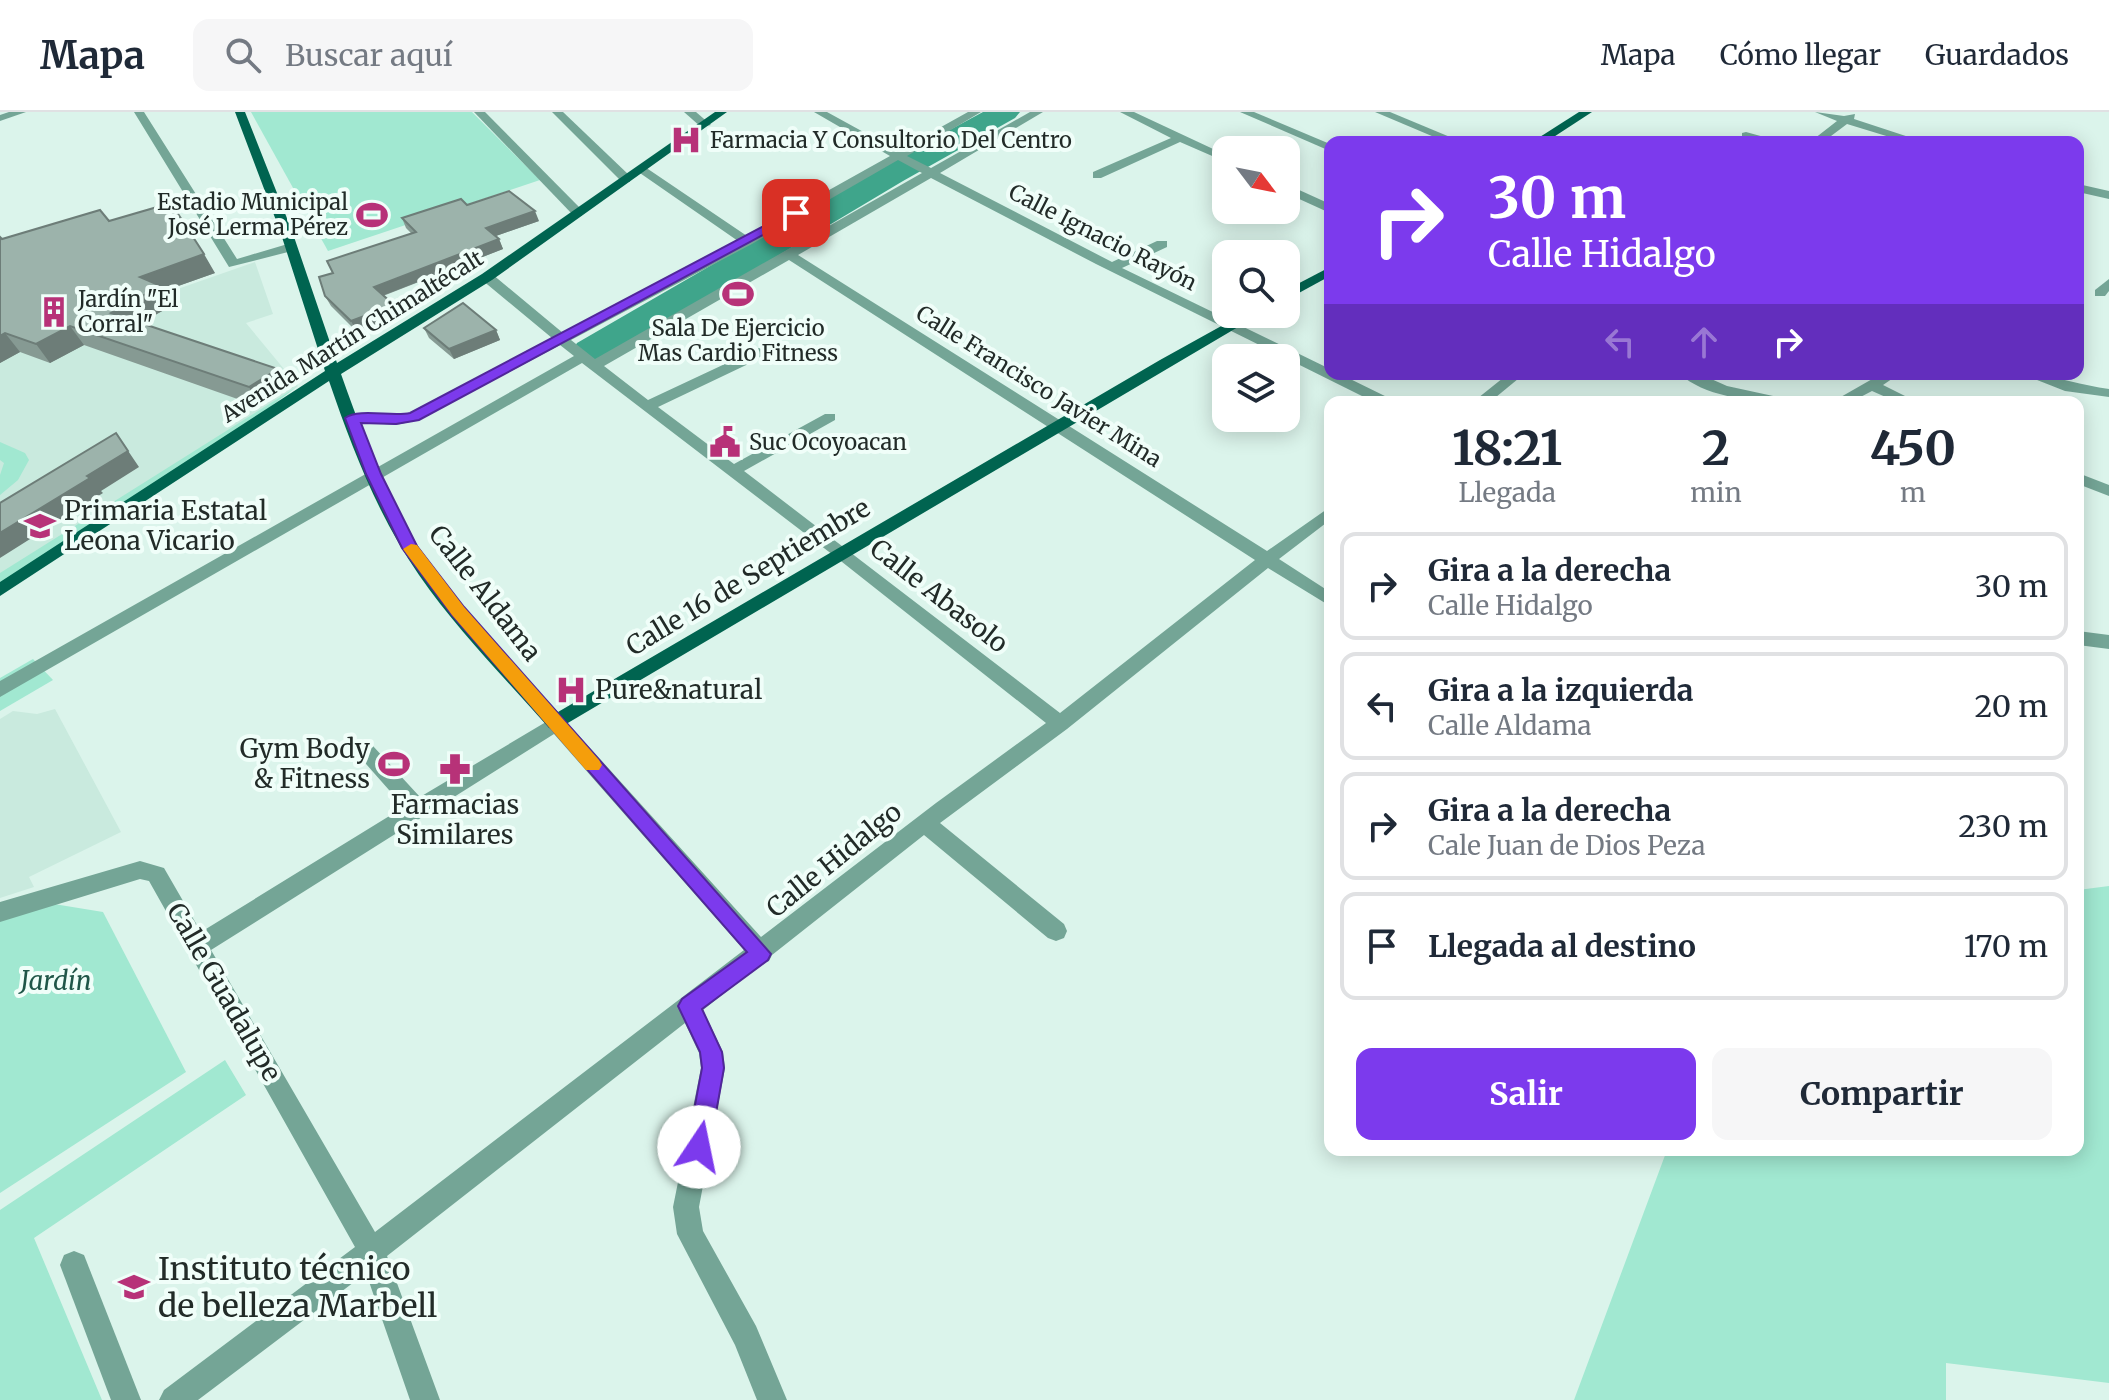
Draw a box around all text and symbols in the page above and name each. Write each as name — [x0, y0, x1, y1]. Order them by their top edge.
search box — [193, 19, 753, 91]
text: Mapa — [40, 32, 145, 79]
icon: search — [221, 33, 265, 77]
text: Buscar aquí — [285, 36, 453, 74]
text: Mapa — [1601, 37, 1676, 73]
text: Cómo llegar — [1720, 37, 1881, 73]
text: Guardados — [1925, 37, 2069, 73]
hospital icon: Farmacia Y Consultorio Del Centro — [669, 123, 703, 157]
place label: Farmacia Y Consultorio Del Centro — [710, 126, 1072, 154]
north arrow — [1212, 136, 1300, 224]
map controls — [1212, 136, 1300, 432]
text: 30 m — [1488, 163, 1626, 233]
icon: right — [1356, 168, 1460, 272]
street label: Calle Ignacio Rayón — [1004, 177, 1202, 297]
pin — [762, 179, 830, 247]
place label: Estadio Municipal José Lerma Pérez — [157, 188, 348, 241]
icon: arrive — [774, 191, 818, 235]
sports icon: Estadio Municipal José Lerma Pérez — [355, 198, 389, 232]
text: Calle Hidalgo — [1488, 232, 1716, 277]
button: search — [1212, 240, 1300, 328]
street label: Avenida Martín Chimaltécalt — [215, 243, 488, 429]
sports icon: Sala De Ejercicio Mas Cardio Fitness — [721, 277, 755, 311]
place label: Jardín "El Corral" — [77, 285, 179, 338]
building icon: Jardín "El Corral" — [37, 295, 71, 329]
street label: Calle Francisco Javier Mina — [911, 299, 1167, 473]
place label: Sala De Ejercicio Mas Cardio Fitness — [638, 314, 838, 367]
icon: left — [1598, 320, 1642, 364]
icon: ahead — [1682, 320, 1726, 364]
icon: right — [1766, 320, 1810, 364]
button: layers — [1212, 344, 1300, 432]
text: 18:21 — [1452, 418, 1562, 478]
text: 2 — [1702, 418, 1730, 478]
text: 450 — [1870, 418, 1956, 478]
public building icon: Suc Ocoyoacan — [708, 425, 742, 459]
place label: Suc Ocoyoacan — [749, 428, 907, 456]
text: Llegada — [1458, 476, 1556, 509]
text: min — [1690, 476, 1742, 509]
text: m — [1900, 476, 1926, 509]
street label: Calle 16 de Septiembre — [620, 491, 876, 662]
place label: Primaria Estatal Leona Vicario — [64, 494, 267, 557]
school or university icon: Primaria Estatal Leona Vicario — [23, 509, 57, 543]
street label: Calle Aldama — [422, 518, 549, 667]
street label: Calle Abasolo — [864, 531, 1015, 660]
text: Gira a la derecha — [1428, 551, 1671, 589]
icon: right — [1360, 564, 1404, 608]
text: 30 m — [1975, 567, 2048, 605]
text: Calle Hidalgo — [1428, 589, 1593, 622]
text: Gira a la izquierda — [1428, 671, 1694, 709]
hospital icon: Pure&natural — [554, 673, 588, 707]
place label: Pure&natural — [595, 673, 762, 706]
icon: left — [1360, 684, 1404, 728]
text: 20 m — [1975, 687, 2048, 725]
text: Calle Aldama — [1428, 709, 1591, 742]
place label: Gym Body & Fitness — [240, 732, 371, 795]
sports icon: Gym Body & Fitness — [377, 747, 411, 781]
pharmacy icon: Farmacias Similares — [438, 752, 472, 786]
place label: Farmacias Similares — [391, 788, 519, 851]
text: Gira a la derecha — [1428, 791, 1671, 829]
street label: Calle Hidalgo — [759, 795, 908, 924]
icon: right — [1360, 804, 1404, 848]
text: 230 m — [1958, 807, 2048, 845]
text: Cale Juan de Dios Peza — [1428, 829, 1705, 862]
street label: Calle Guadalupe — [160, 897, 289, 1087]
icon: arrive — [1360, 924, 1404, 968]
text: Llegada al destino — [1428, 927, 1696, 965]
text: 170 m — [1964, 927, 2048, 965]
park label: Jardín — [18, 964, 91, 997]
button: Salir — [1356, 1048, 1696, 1140]
button: Compartir — [1712, 1048, 2052, 1140]
position arrow — [657, 1105, 741, 1189]
place label: Instituto técnico de belleza Marbell — [158, 1249, 437, 1326]
school or university icon: Instituto técnico de belleza Marbell — [117, 1270, 151, 1304]

